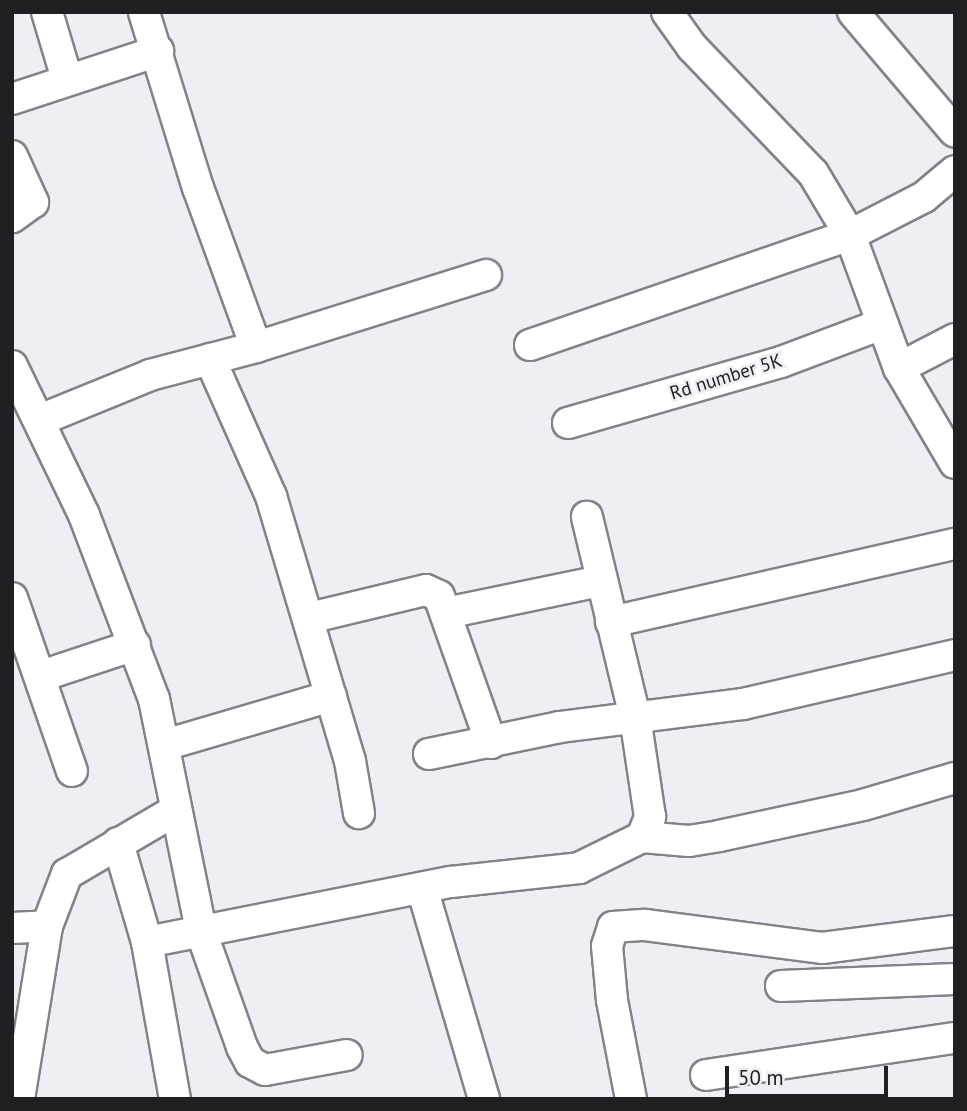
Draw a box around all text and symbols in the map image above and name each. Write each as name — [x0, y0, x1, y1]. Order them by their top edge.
street label: Rd number 5K — [667, 349, 785, 405]
scale bar — [729, 1052, 892, 1096]
text: 50 m — [738, 1064, 784, 1091]

